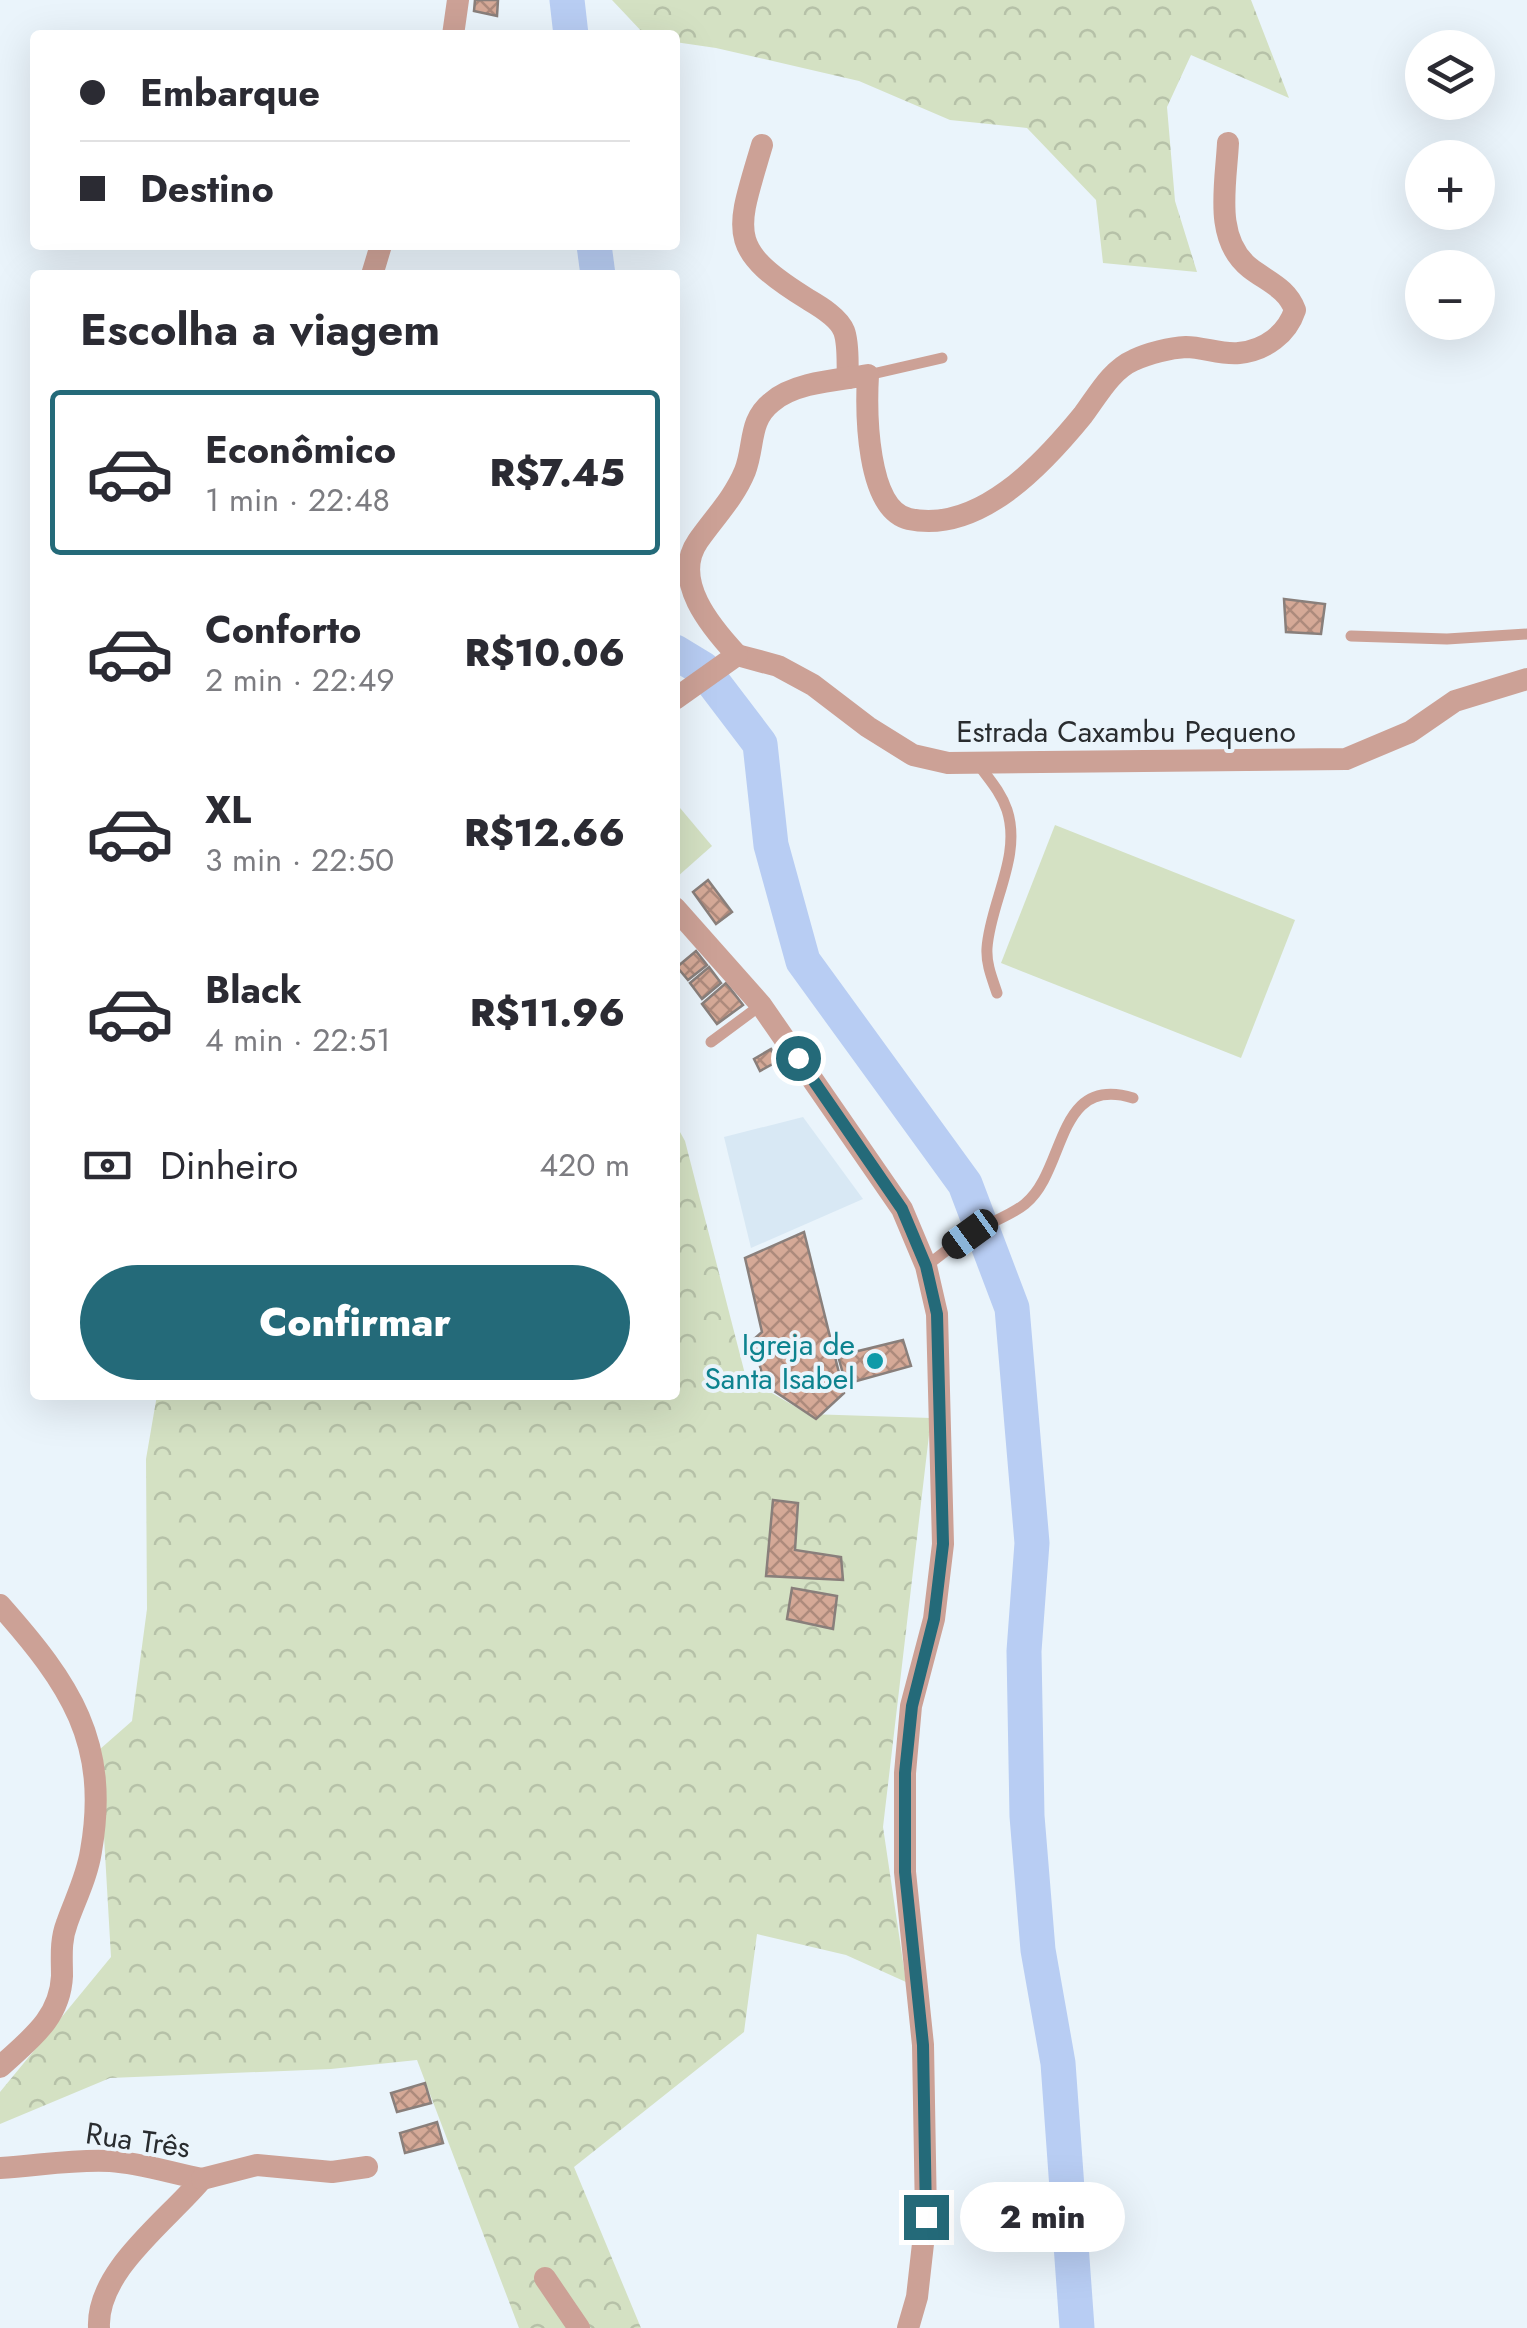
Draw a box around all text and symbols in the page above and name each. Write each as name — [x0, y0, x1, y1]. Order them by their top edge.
map controls — [1405, 30, 1495, 340]
button: layers — [1405, 30, 1495, 120]
text: Embarque — [140, 65, 320, 120]
button: + — [1405, 140, 1495, 230]
text: Destino — [140, 161, 274, 216]
button: − — [1405, 250, 1495, 340]
text: Escolha a viagem — [80, 297, 440, 362]
text: Econômico — [205, 422, 396, 477]
icon: car — [85, 428, 175, 518]
text: R$7.45 — [490, 445, 625, 500]
text: 1 min · 22:48 — [205, 477, 390, 523]
text: Conforto — [205, 602, 362, 657]
icon: car — [85, 608, 175, 698]
text: R$10.06 — [465, 625, 625, 680]
text: 2 min · 22:49 — [205, 657, 395, 703]
street label: Estrada Caxambu Pequeno — [956, 710, 1296, 753]
text: XL — [205, 782, 251, 837]
icon: car — [85, 788, 175, 878]
text: R$12.66 — [464, 805, 625, 860]
text: 3 min · 22:50 — [205, 837, 394, 883]
text: Black — [205, 962, 302, 1017]
icon: car — [85, 968, 175, 1058]
text: R$11.96 — [470, 985, 625, 1040]
text: 4 min · 22:51 — [205, 1017, 391, 1063]
route start — [776, 1036, 821, 1081]
icon: cash — [80, 1138, 135, 1193]
text: Dinheiro — [160, 1138, 298, 1193]
text: 420 m — [539, 1142, 630, 1188]
car — [937, 1204, 1003, 1264]
button: Confirmar — [80, 1265, 630, 1380]
place label: Igreja de Santa Isabel — [704, 1323, 855, 1400]
marker: Igreja de Santa Isabel — [864, 1350, 886, 1372]
street label: Rua Três — [83, 2111, 193, 2169]
callout: 2 min — [961, 2182, 1126, 2252]
text: 2 min — [1000, 2194, 1085, 2240]
route end — [904, 2195, 949, 2240]

